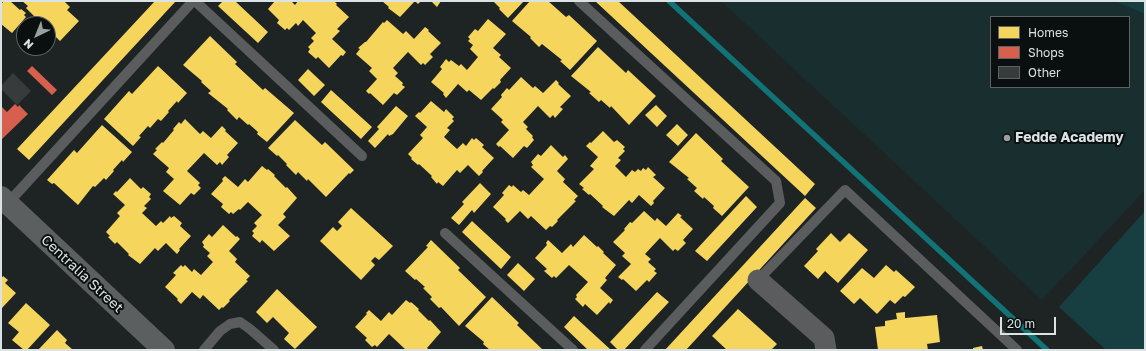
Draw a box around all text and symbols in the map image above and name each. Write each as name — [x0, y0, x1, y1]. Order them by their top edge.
north arrow — [16, 16, 56, 56]
legend — [990, 16, 1130, 88]
text: Homes — [1028, 25, 1068, 40]
text: N — [21, 37, 36, 52]
text: Shops — [1028, 45, 1064, 60]
text: Other — [1028, 65, 1061, 80]
place label: Fedde Academy — [1015, 130, 1124, 146]
marker: Fedde Academy — [1002, 133, 1012, 143]
street label: Centralia Street — [38, 232, 126, 316]
scale bar — [1002, 309, 1058, 335]
text: 20 m — [1007, 316, 1035, 331]

